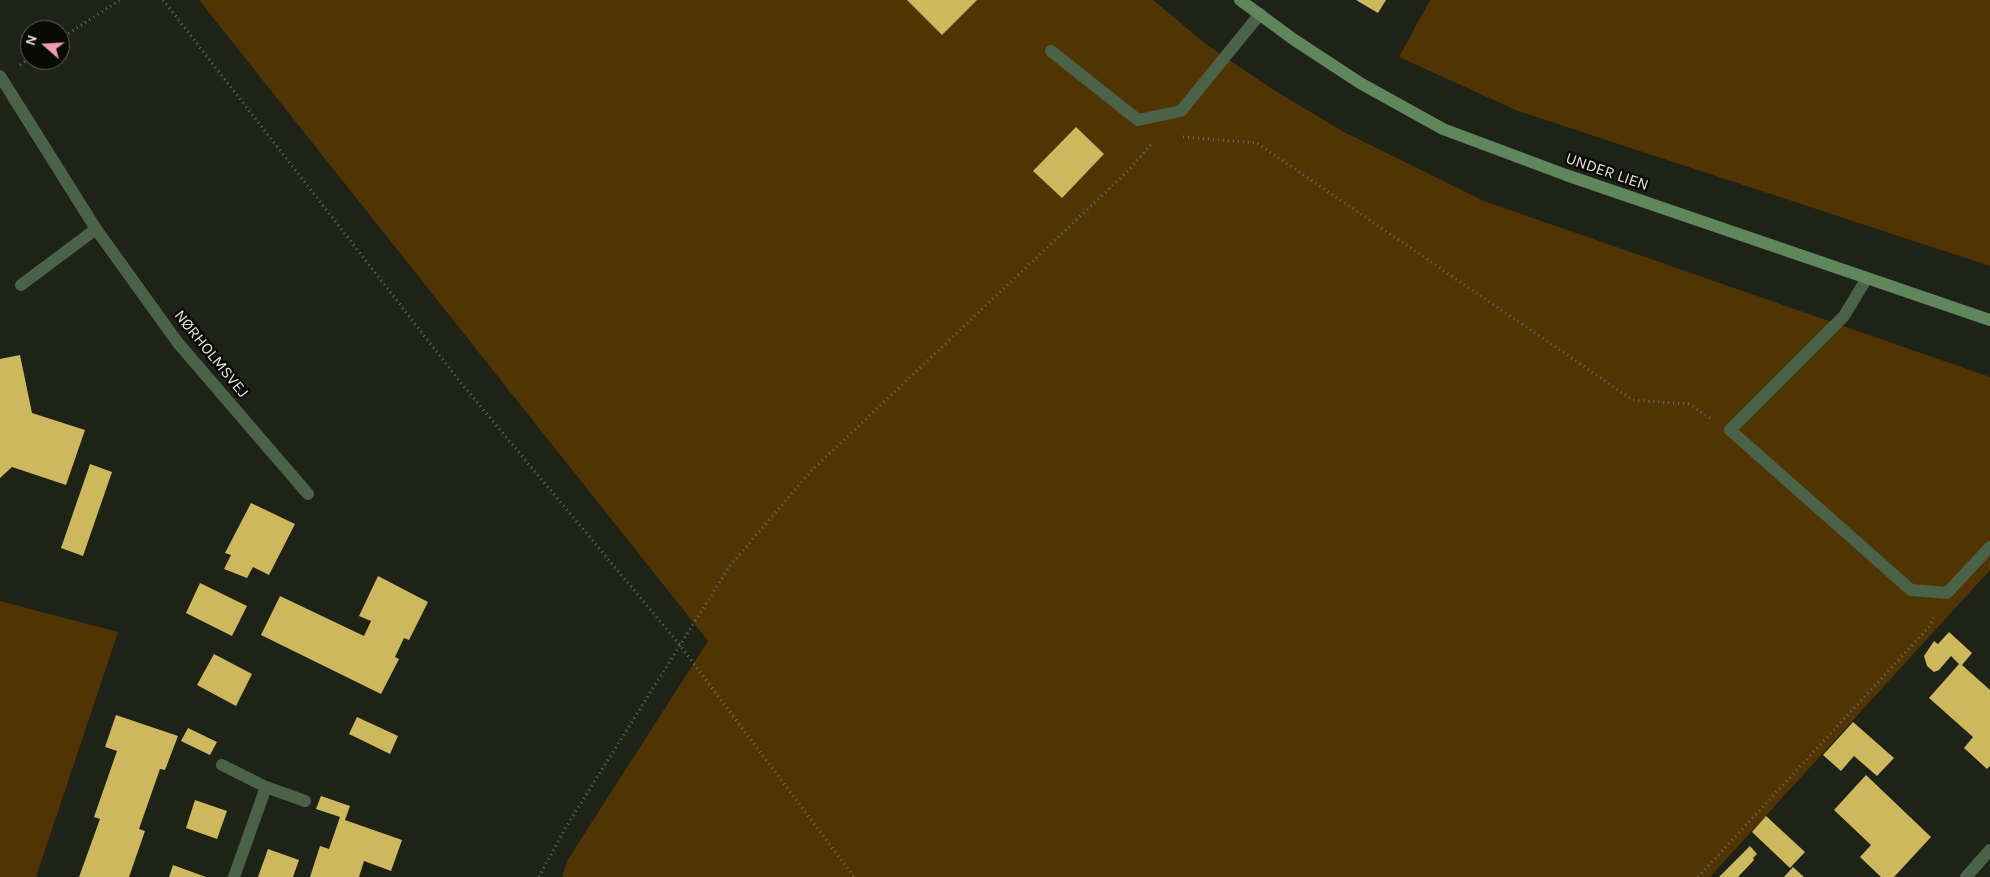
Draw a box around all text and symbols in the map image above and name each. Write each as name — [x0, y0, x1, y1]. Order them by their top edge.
north arrow — [20, 20, 70, 70]
text: N — [22, 33, 41, 48]
street label: UNDER LIEN — [1563, 149, 1651, 195]
street label: NØRHOLMSVEJ — [170, 306, 252, 402]

